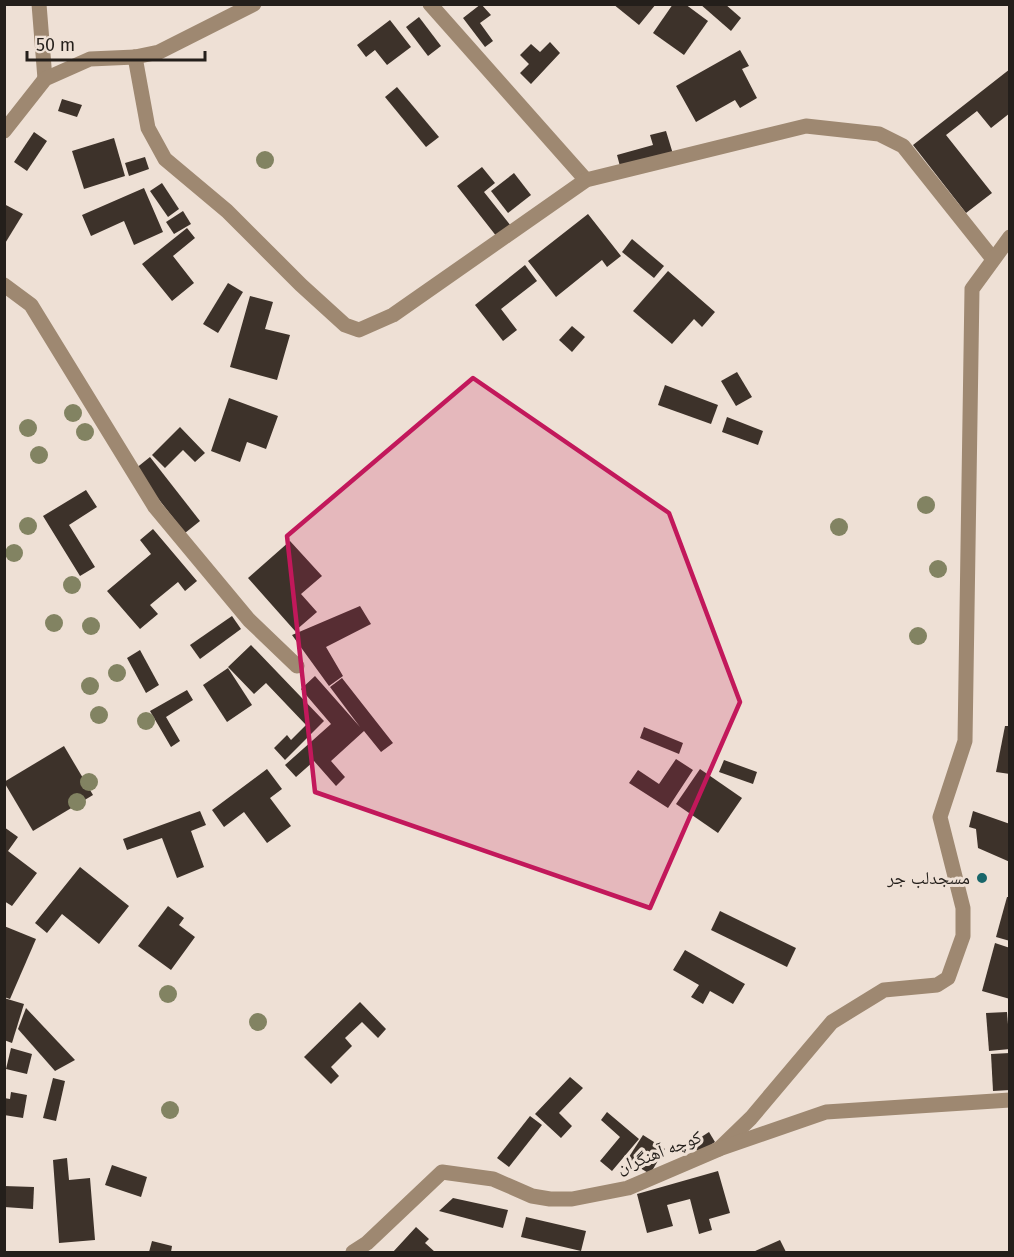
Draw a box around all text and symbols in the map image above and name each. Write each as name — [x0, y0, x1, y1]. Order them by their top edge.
scale bar — [27, 24, 206, 62]
text: 50 m — [36, 34, 75, 56]
place label: مسجدلب جر — [886, 867, 970, 889]
marker: مسجدلب جر — [975, 871, 989, 885]
street label: کوچه آهنگران — [613, 1126, 705, 1178]

